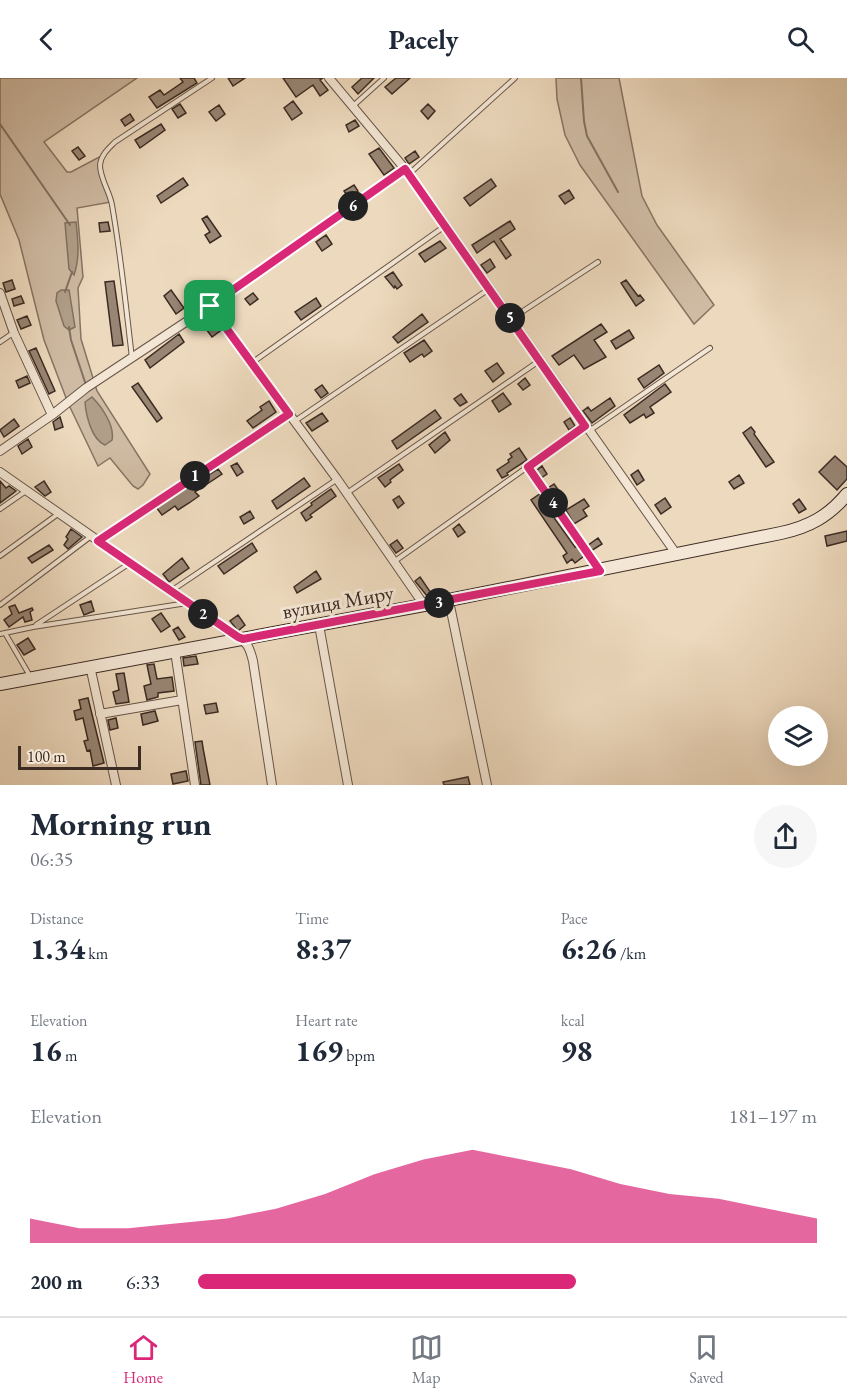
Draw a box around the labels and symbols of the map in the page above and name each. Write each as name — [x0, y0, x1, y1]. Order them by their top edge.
pin: 6 — [338, 191, 368, 221]
pin — [184, 280, 235, 331]
pin: 5 — [495, 303, 525, 333]
pin: 1 — [180, 461, 210, 491]
pin: 4 — [538, 488, 568, 518]
street label: вулиця Миру — [280, 578, 396, 625]
pin: 3 — [424, 588, 454, 618]
pin: 2 — [188, 599, 218, 629]
scale bar — [18, 743, 141, 770]

